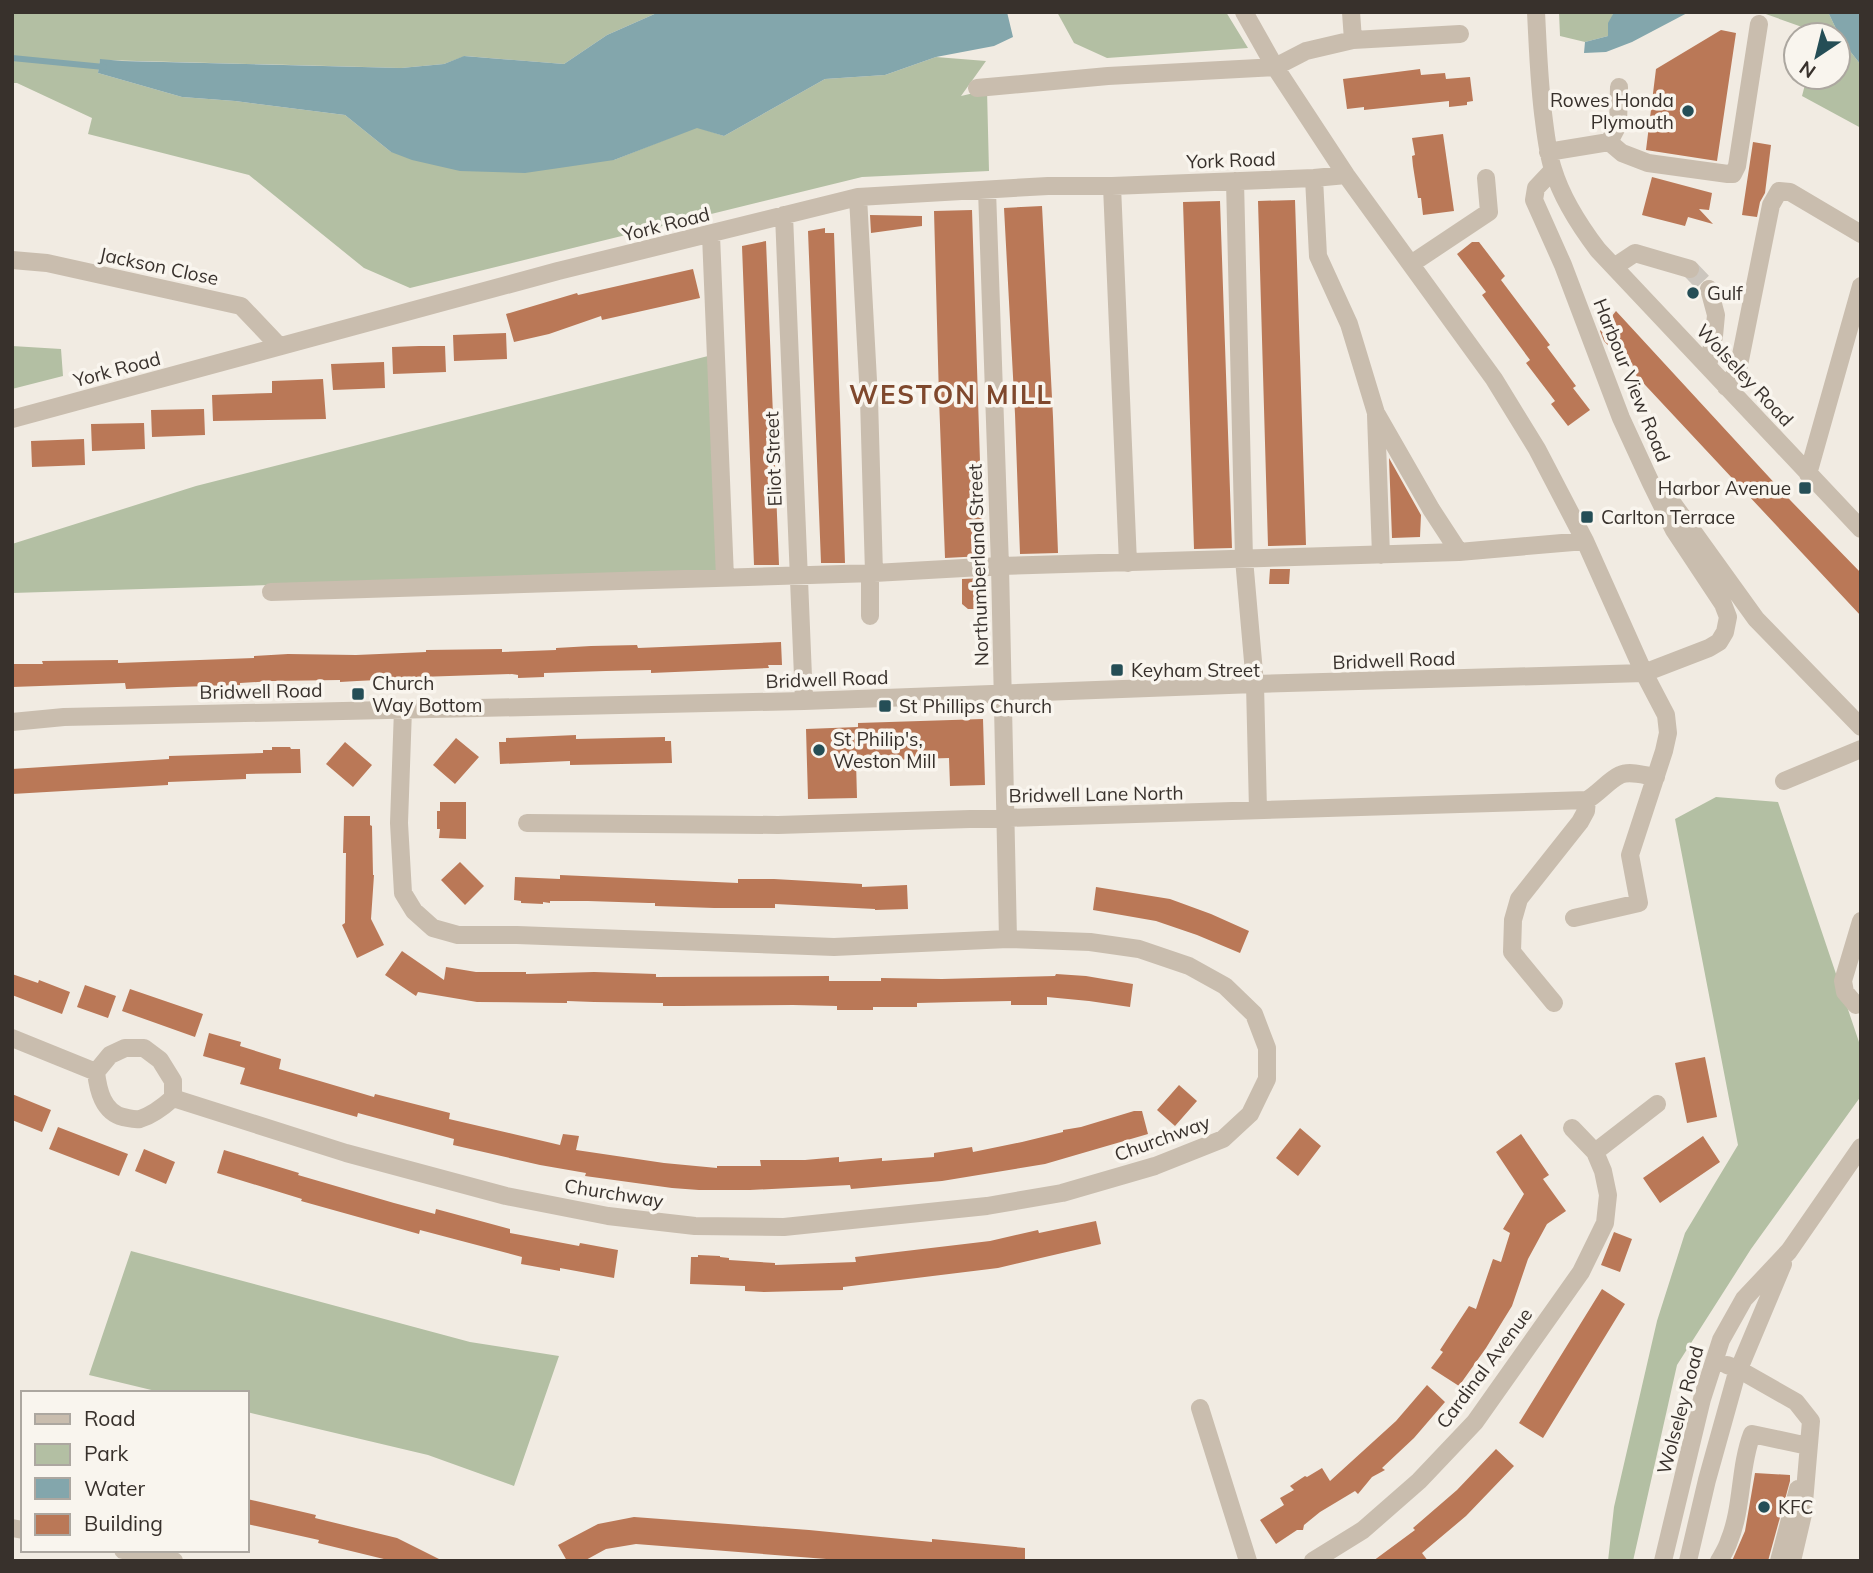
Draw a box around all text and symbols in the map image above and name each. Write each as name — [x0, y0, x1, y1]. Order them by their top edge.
north arrow — [1782, 21, 1852, 91]
text: N — [1794, 56, 1820, 84]
place label: Rowes Honda Plymouth — [1550, 88, 1674, 134]
marker: Rowes Honda Plymouth — [1680, 103, 1696, 119]
street label: York Road — [1185, 146, 1276, 174]
street label: York Road — [619, 202, 712, 247]
street label: Jackson Close — [97, 242, 221, 290]
place label: Gulf — [1707, 281, 1743, 305]
marker: Gulf — [1685, 285, 1701, 301]
street label: Harbour View Road — [1588, 295, 1676, 465]
street label: Wolseley Road — [1691, 319, 1799, 431]
street label: York Road — [70, 346, 163, 392]
district label: WESTON MILL — [849, 378, 1053, 411]
street label: Eliot Street — [759, 411, 787, 507]
street label: Northumberland Street — [962, 463, 994, 667]
place label: Harbor Avenue — [1658, 476, 1791, 500]
marker: Harbor Avenue — [1797, 480, 1813, 496]
place label: Carlton Terrace — [1601, 505, 1735, 529]
marker: Carlton Terrace — [1579, 509, 1595, 525]
street label: Bridwell Road — [1332, 646, 1456, 674]
place label: Keyham Street — [1131, 658, 1260, 682]
marker: Keyham Street — [1109, 662, 1125, 678]
street label: Bridwell Road — [765, 665, 889, 693]
place label: Church Way Bottom — [372, 671, 483, 717]
street label: Bridwell Road — [199, 678, 323, 704]
marker: Church Way Bottom — [350, 686, 366, 702]
place label: St Phillips Church — [899, 694, 1052, 718]
marker: St Phillips Church — [877, 698, 893, 714]
place label: St Philip's, Weston Mill — [833, 727, 936, 773]
marker: St Philip's, Weston Mill — [811, 742, 827, 758]
street label: Bridwell Lane North — [1008, 780, 1184, 808]
street label: Churchway — [1111, 1110, 1213, 1166]
street label: Churchway — [563, 1173, 665, 1213]
street label: Cardinal Avenue — [1431, 1303, 1537, 1433]
street label: Wolseley Road — [1651, 1343, 1709, 1477]
legend — [21, 1391, 248, 1552]
text: Road — [84, 1405, 135, 1431]
text: Park — [84, 1440, 128, 1466]
text: Water — [84, 1475, 145, 1501]
place label: KFC — [1778, 1495, 1813, 1519]
marker: KFC — [1756, 1499, 1772, 1515]
text: Building — [84, 1510, 163, 1536]

